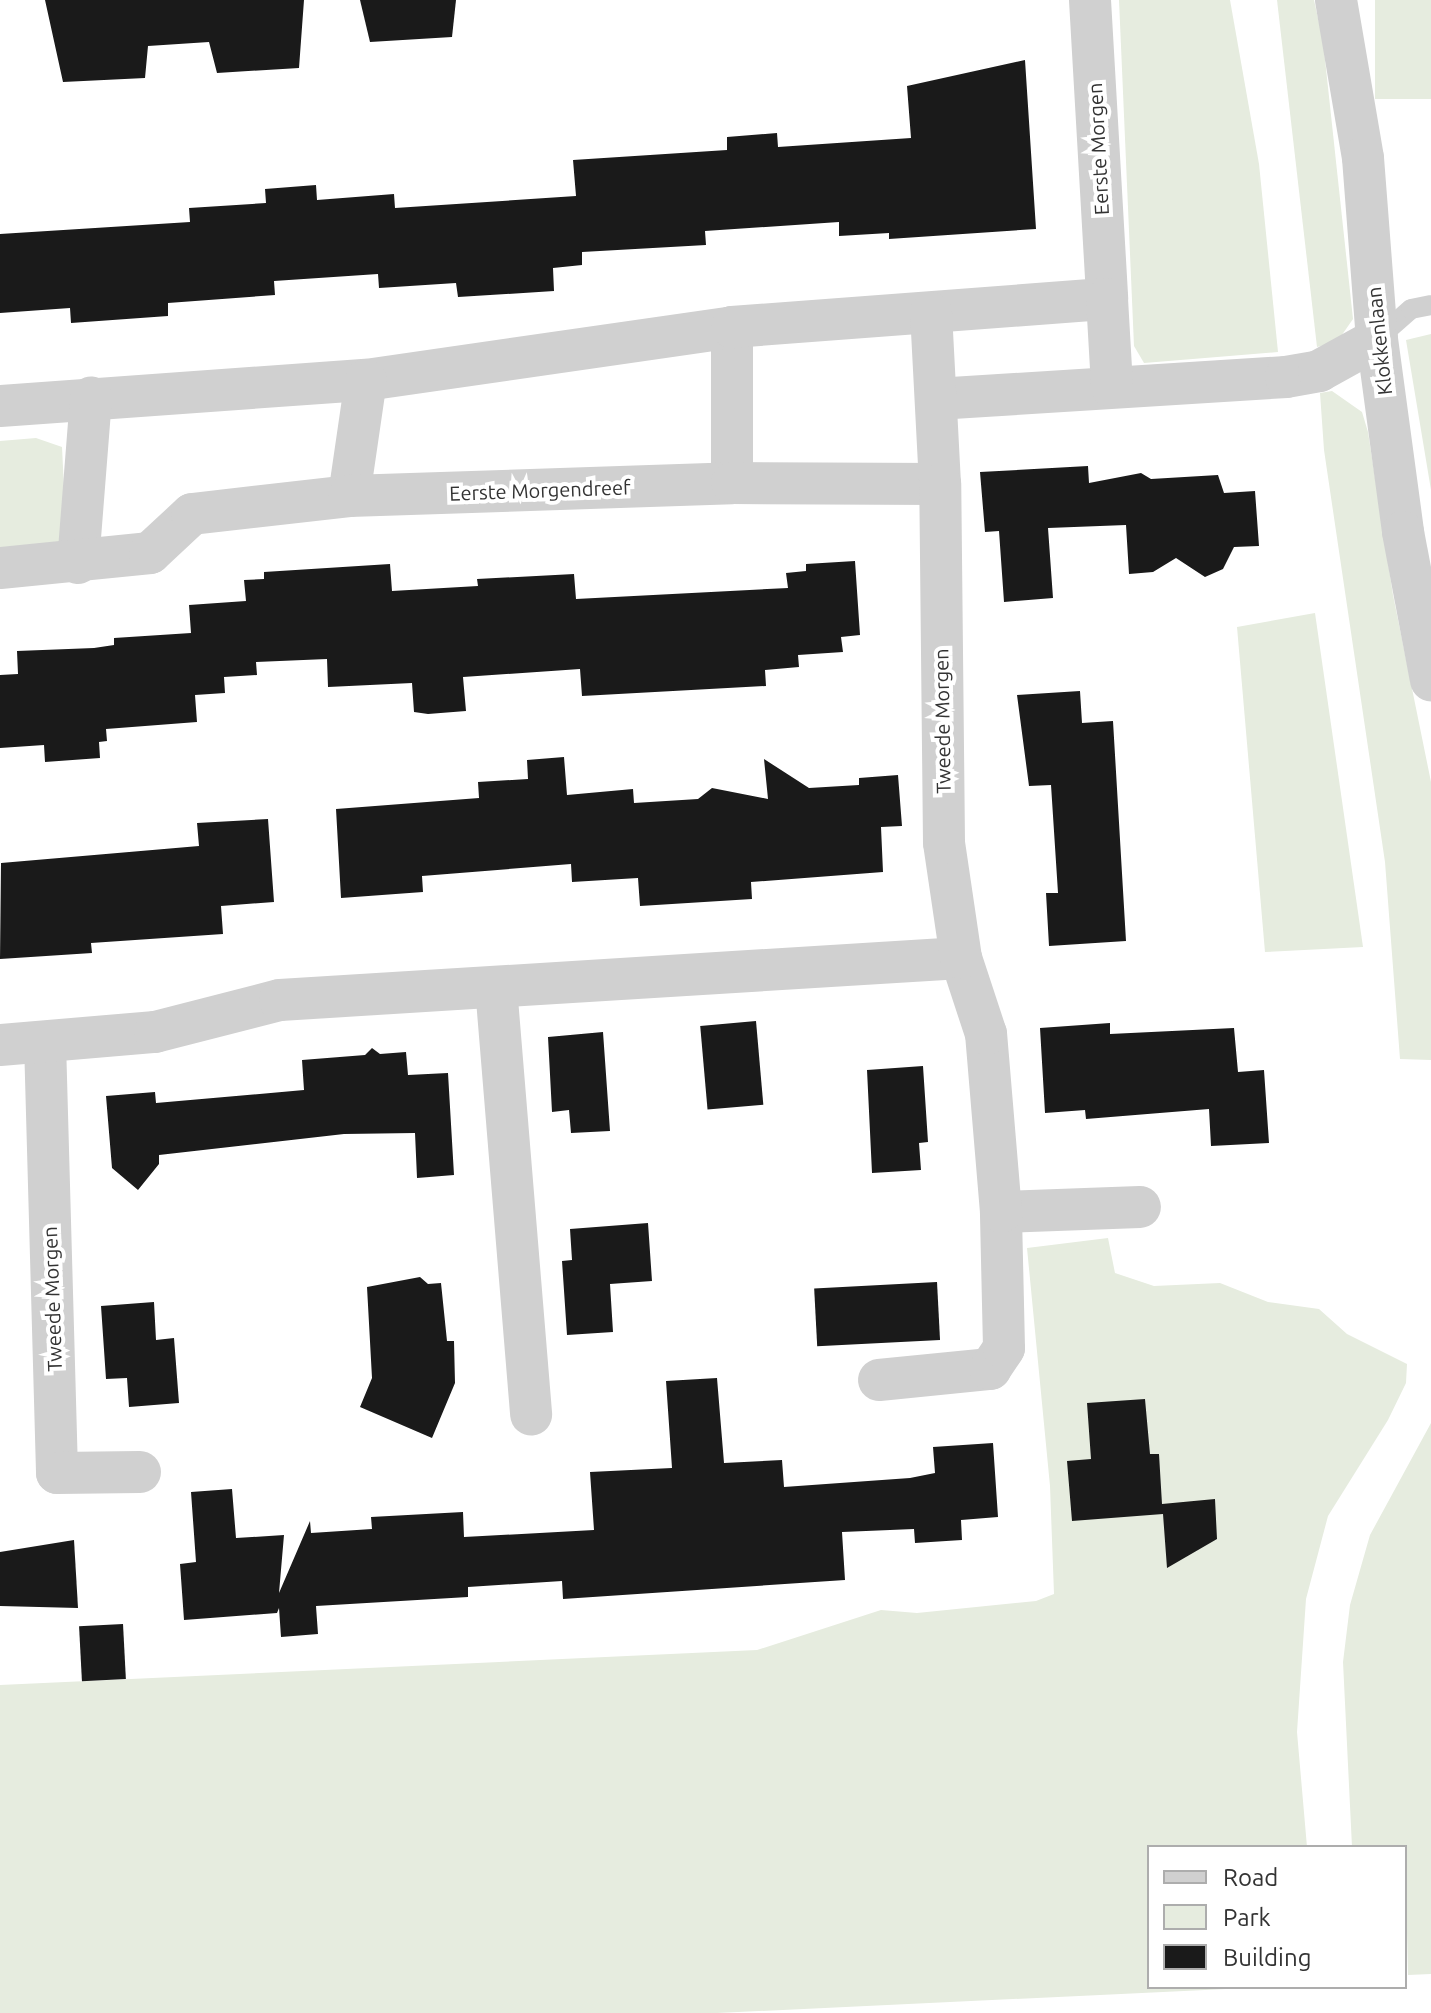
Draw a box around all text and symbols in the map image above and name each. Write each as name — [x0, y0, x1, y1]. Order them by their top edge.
street label: Eerste Morgen — [1083, 82, 1113, 216]
street label: Klokkenlaan — [1361, 286, 1397, 396]
street label: Eerste Morgendreef — [449, 475, 631, 505]
street label: Tweede Morgen — [929, 648, 955, 794]
street label: Tweede Morgen — [37, 1226, 67, 1372]
legend — [1147, 1845, 1407, 1989]
text: Road — [1223, 1864, 1278, 1891]
text: Park — [1223, 1904, 1271, 1931]
text: Building — [1223, 1944, 1311, 1971]

